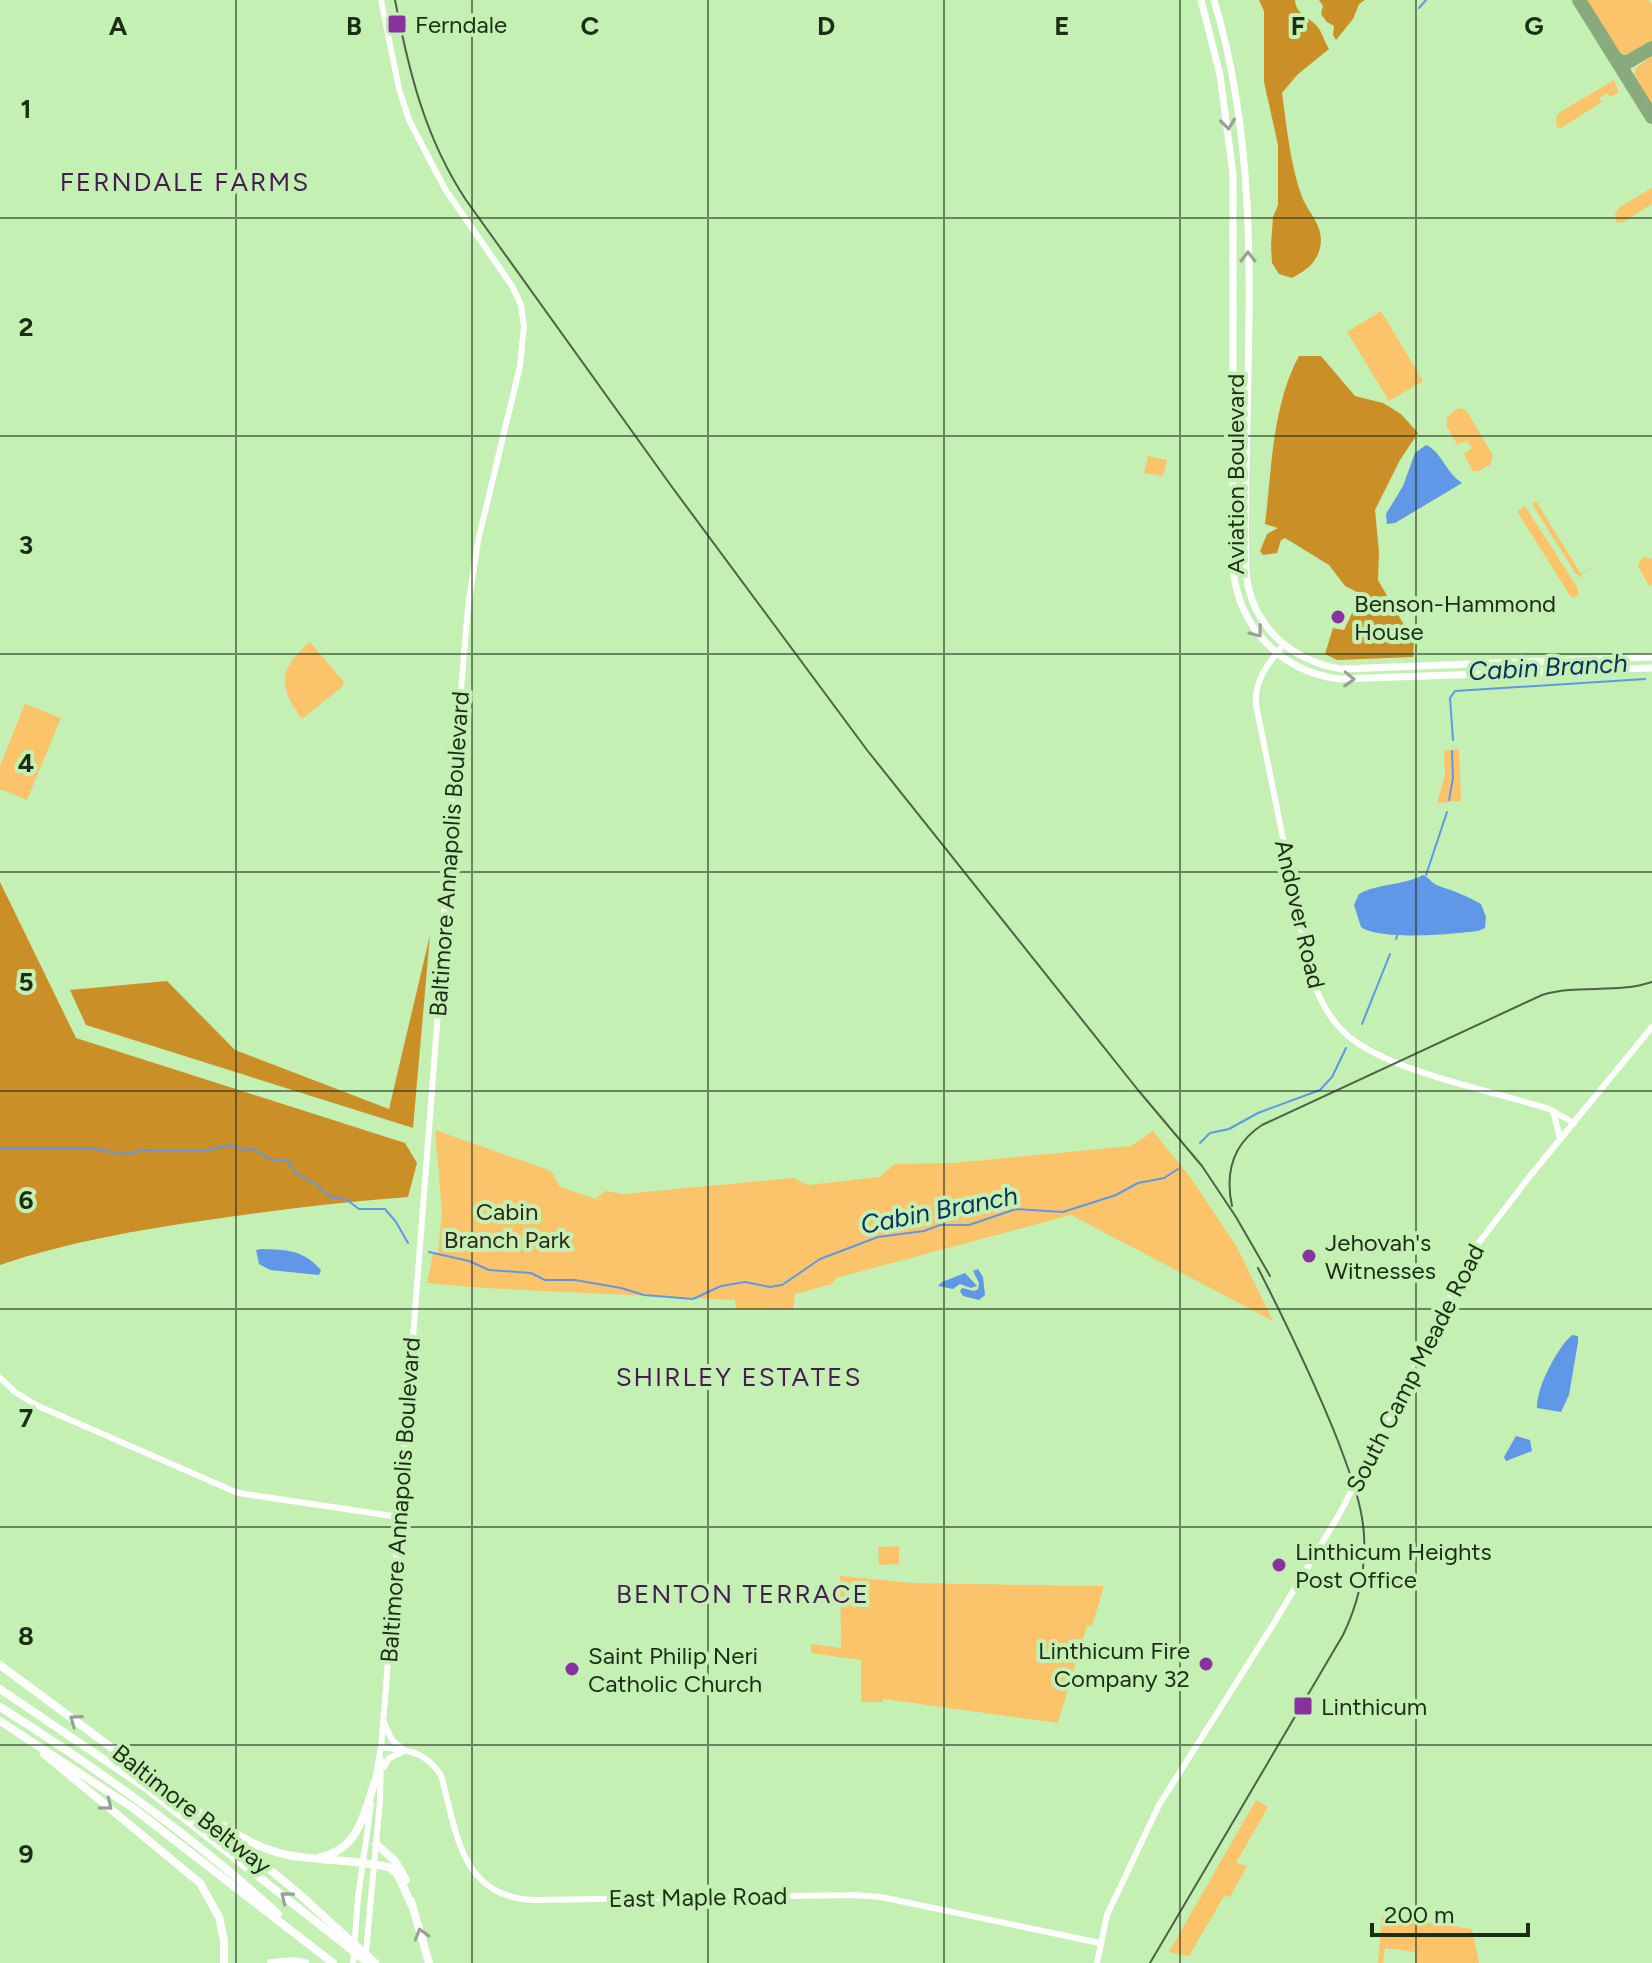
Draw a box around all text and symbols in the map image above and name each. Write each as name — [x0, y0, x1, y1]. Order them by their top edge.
text: A — [109, 10, 128, 42]
text: B — [346, 10, 362, 42]
place label: Ferndale — [415, 10, 507, 39]
text: C — [581, 10, 600, 42]
text: D — [817, 10, 835, 42]
text: E — [1054, 10, 1070, 42]
text: F — [1291, 10, 1305, 42]
text: G — [1524, 10, 1544, 42]
marker: Ferndale — [386, 13, 408, 35]
text: 1 — [21, 93, 31, 125]
one-way arrow — [1220, 118, 1237, 131]
district label: FERNDALE FARMS — [60, 166, 310, 198]
one-way arrow — [1239, 250, 1256, 263]
text: 2 — [18, 311, 34, 343]
street label: Aviation Boulevard — [1221, 374, 1250, 574]
text: 3 — [19, 529, 33, 561]
place label: Benson-Hammond House — [1354, 589, 1556, 646]
marker: Benson-Hammond House — [1329, 608, 1347, 626]
one-way arrow — [1247, 623, 1261, 638]
water label: Cabin Branch — [1468, 647, 1628, 687]
one-way arrow — [1343, 670, 1356, 687]
street label: Baltimore Annapolis Boulevard — [423, 690, 475, 1018]
text: 4 — [18, 747, 34, 779]
street label: Andover Road — [1269, 837, 1331, 991]
text: 5 — [18, 966, 34, 998]
water label: Cabin Branch — [858, 1179, 1020, 1241]
text: 6 — [18, 1184, 34, 1216]
park label: Cabin Branch Park — [444, 1197, 571, 1254]
place label: Jehovah's Witnesses — [1325, 1228, 1436, 1285]
street label: South Camp Meade Road — [1340, 1239, 1490, 1497]
marker: Jehovah's Witnesses — [1300, 1247, 1318, 1265]
street label: Baltimore Annapolis Boulevard — [374, 1336, 426, 1664]
district label: SHIRLEY ESTATES — [616, 1361, 862, 1393]
text: 7 — [19, 1402, 33, 1434]
place label: Linthicum Heights Post Office — [1295, 1537, 1492, 1594]
marker: Linthicum Heights Post Office — [1270, 1556, 1288, 1574]
district label: BENTON TERRACE — [616, 1578, 870, 1610]
text: 8 — [18, 1620, 34, 1652]
place label: Linthicum Fire Company 32 — [1038, 1636, 1190, 1693]
place label: Saint Philip Neri Catholic Church — [588, 1641, 762, 1698]
marker: Linthicum Fire Company 32 — [1197, 1655, 1215, 1673]
marker: Saint Philip Neri Catholic Church — [563, 1660, 581, 1678]
place label: Linthicum — [1321, 1692, 1427, 1721]
marker: Linthicum — [1292, 1695, 1314, 1717]
one-way arrow — [70, 1716, 84, 1730]
street label: Baltimore Beltway — [107, 1738, 278, 1880]
one-way arrow — [98, 1795, 112, 1810]
text: 9 — [18, 1838, 34, 1870]
street label: East Maple Road — [608, 1881, 788, 1913]
scale bar — [1372, 1887, 1528, 1937]
one-way arrow — [281, 1892, 295, 1907]
text: 200 m — [1384, 1900, 1455, 1929]
one-way arrow — [413, 1928, 430, 1942]

